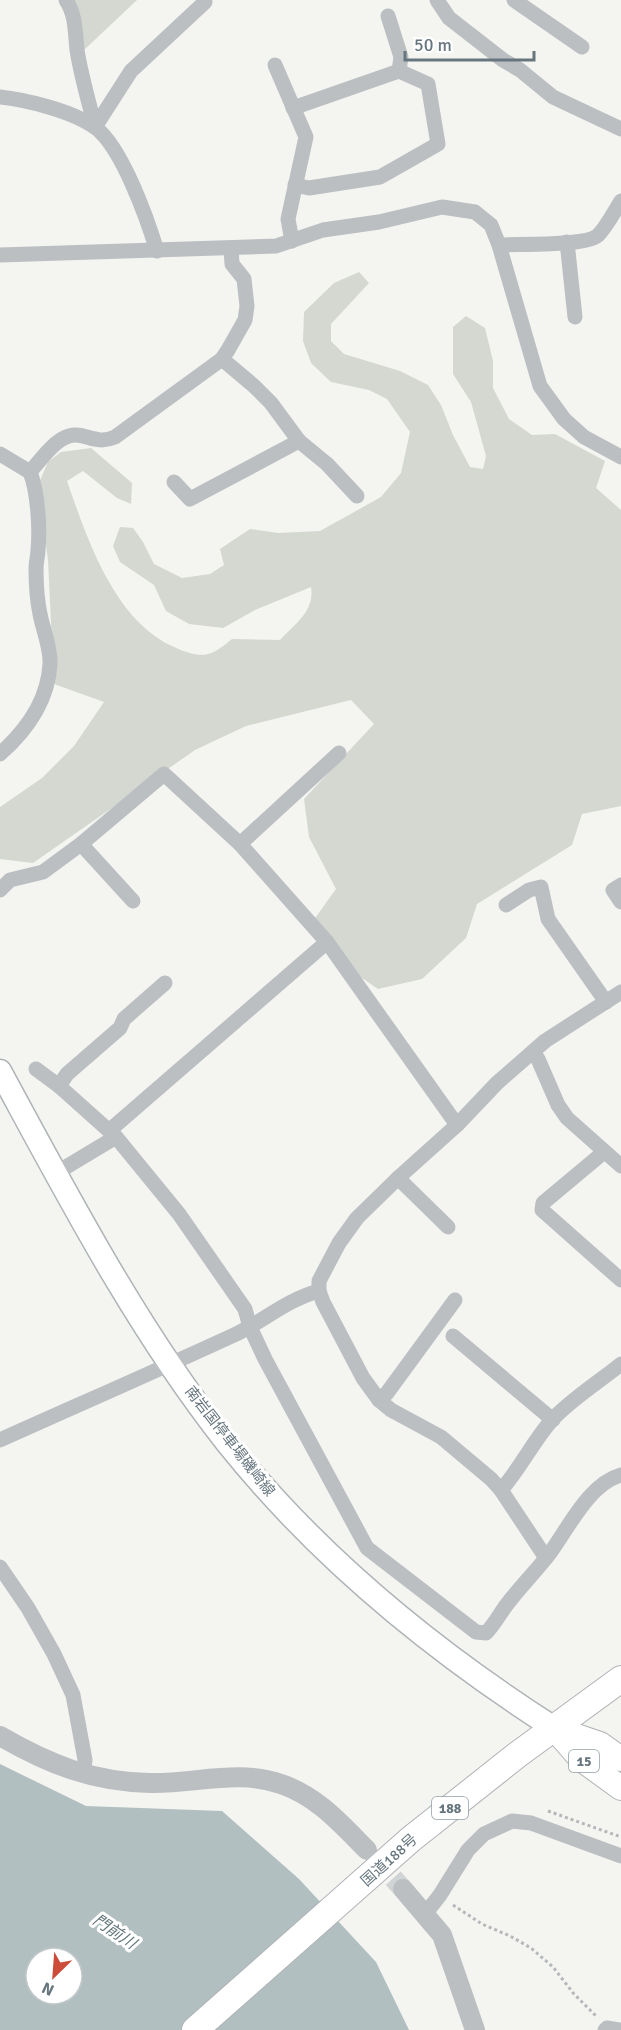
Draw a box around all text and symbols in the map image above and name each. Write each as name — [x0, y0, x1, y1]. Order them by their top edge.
scale bar — [405, 24, 534, 62]
text: 50 m — [414, 34, 452, 56]
street label: 南岩国停車場磯崎線 — [181, 1382, 279, 1500]
road number: 15 — [569, 1750, 599, 1772]
road number: 188 — [432, 1797, 468, 1819]
street label: 国道188号 — [357, 1830, 421, 1890]
water label: 門前川 — [89, 1910, 142, 1955]
north arrow — [24, 1946, 84, 2006]
text: N — [39, 1977, 57, 2000]

